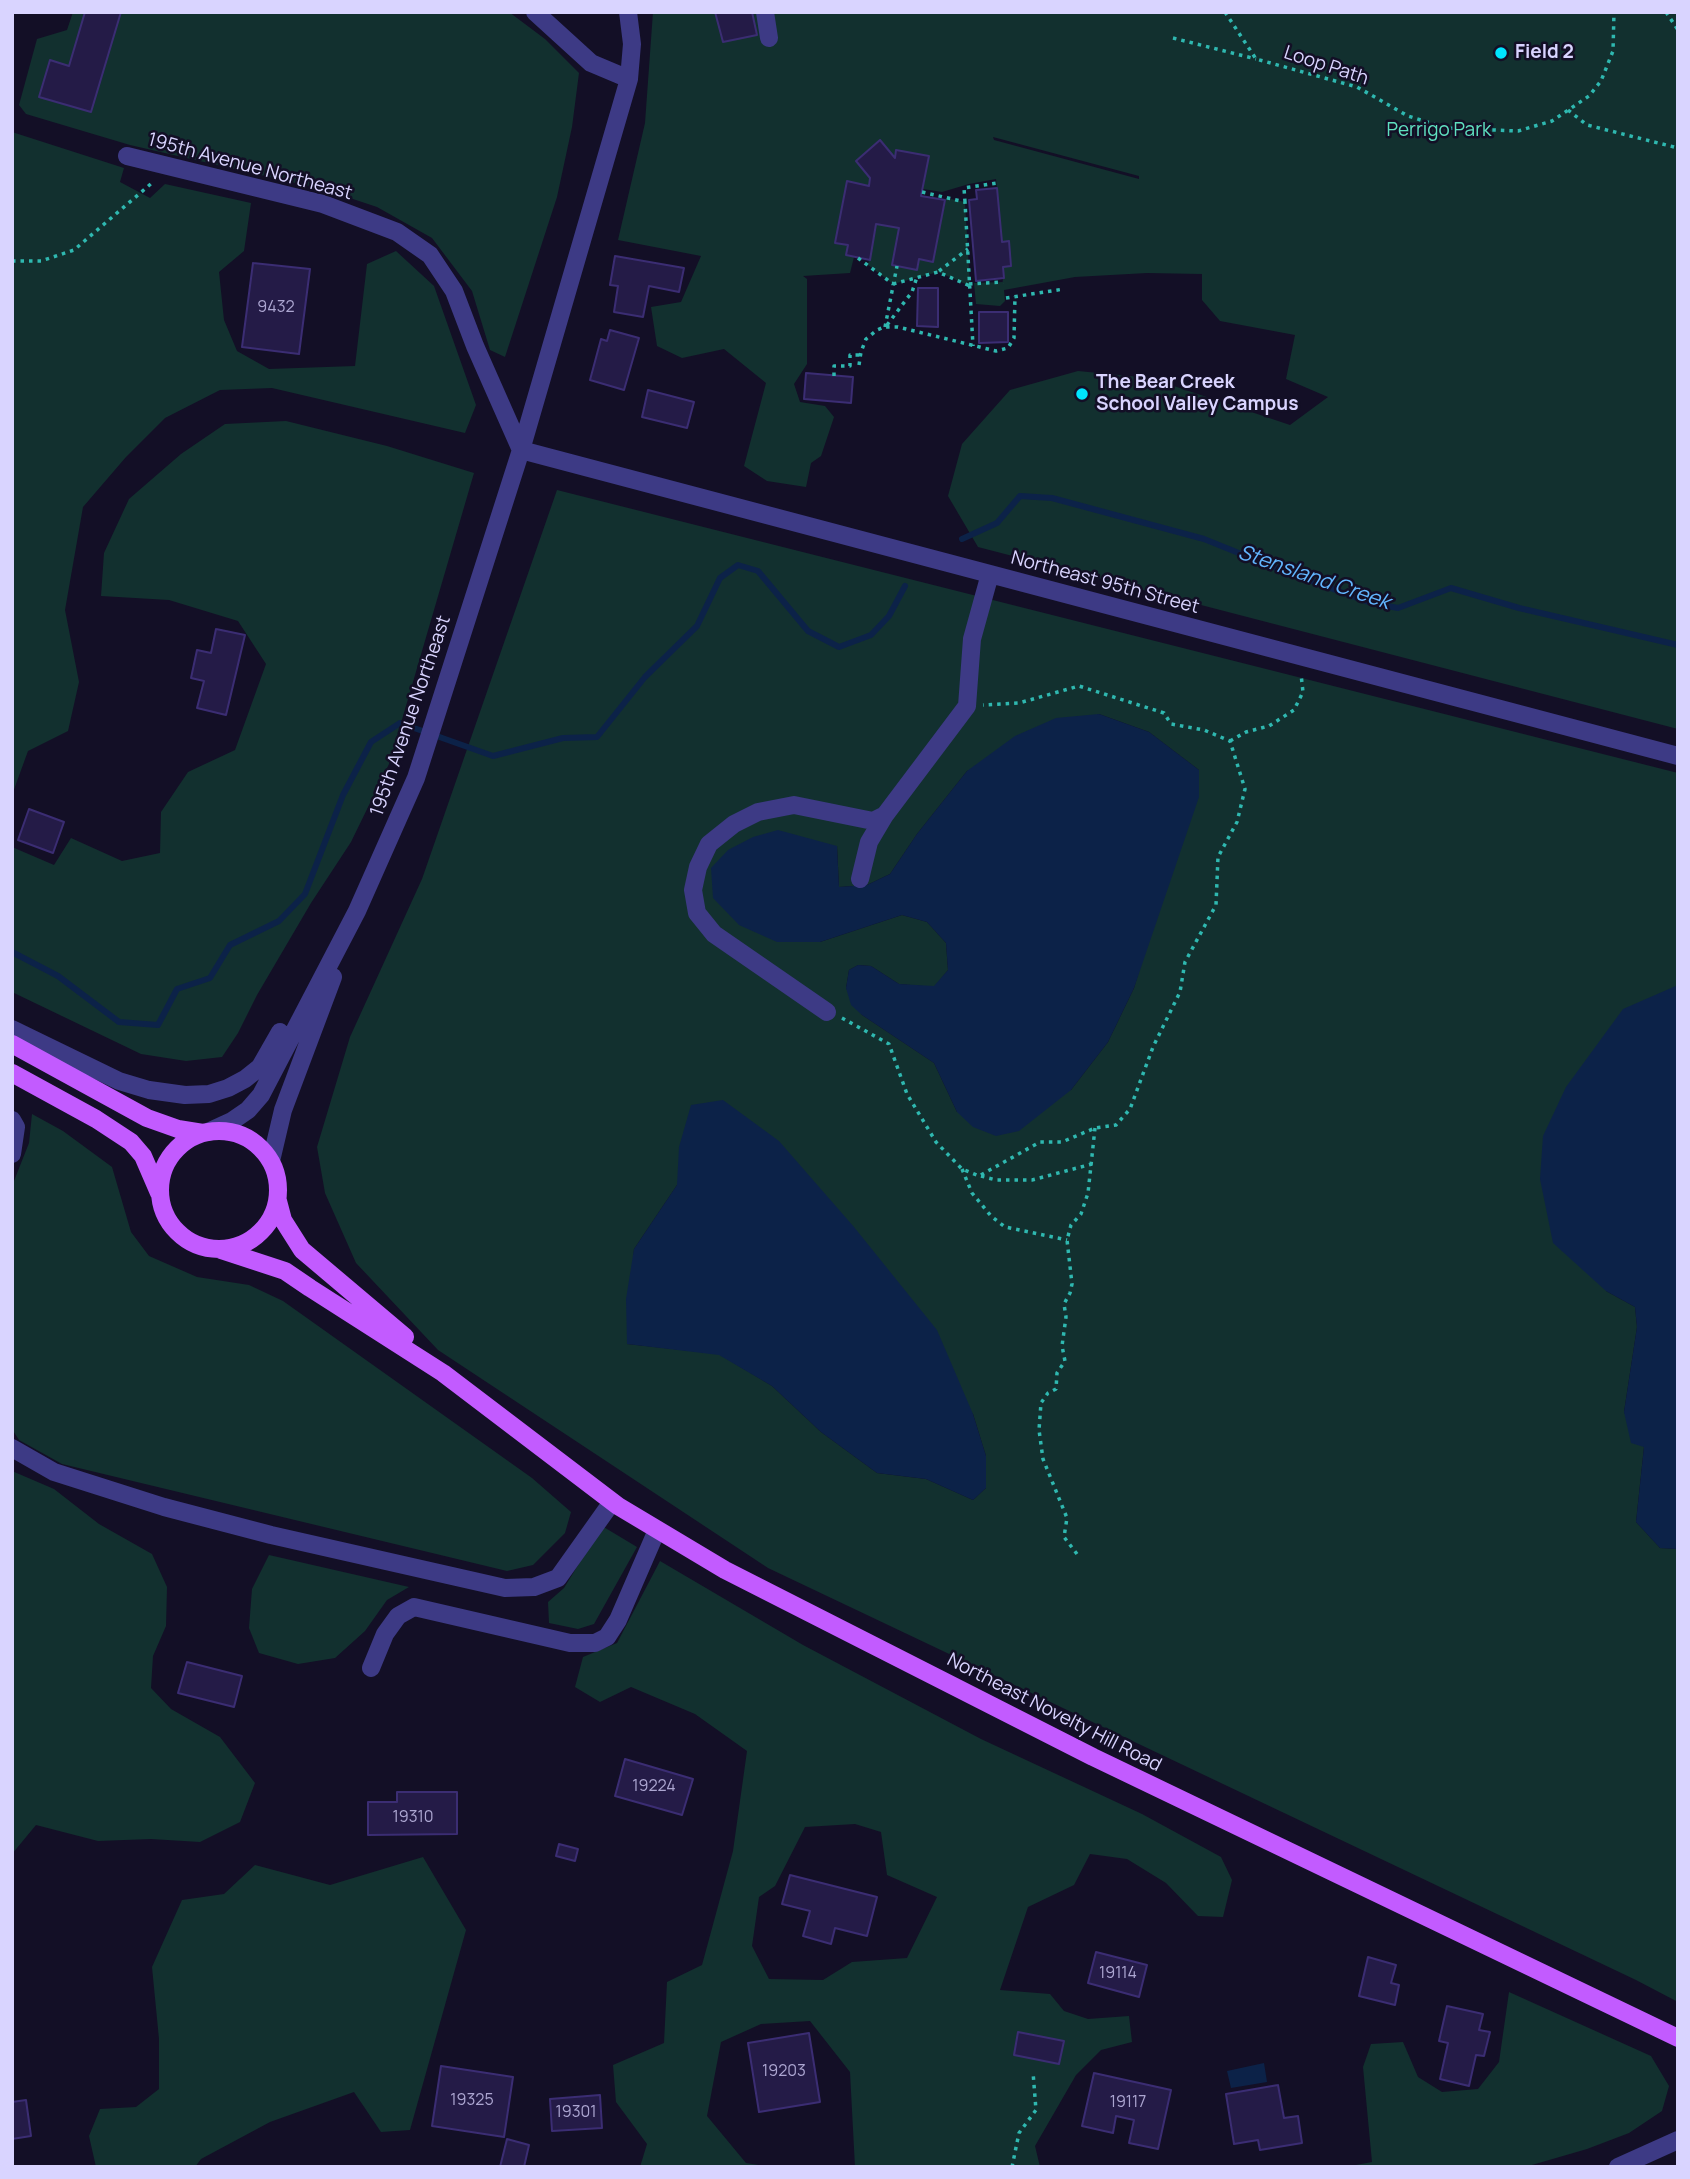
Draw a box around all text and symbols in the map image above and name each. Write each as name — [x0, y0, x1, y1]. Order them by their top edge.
street label: Loop Path — [1281, 42, 1371, 90]
place label: Field 2 — [1515, 42, 1574, 64]
marker: Field 2 — [1493, 45, 1509, 61]
park label: Perrigo Park — [1387, 120, 1491, 142]
street label: 195th Avenue Northeast — [145, 129, 355, 205]
house number: 9432 — [257, 298, 295, 318]
place label: The Bear Creek School Valley Campus — [1096, 372, 1298, 416]
marker: The Bear Creek School Valley Campus — [1074, 386, 1090, 402]
water label: Stensland Creek — [1235, 540, 1393, 616]
street label: Northeast 95th Street — [1008, 547, 1202, 619]
street label: 195th Avenue Northeast — [366, 613, 456, 819]
street label: Northeast Novelty Hill Road — [943, 1649, 1165, 1777]
house number: 19224 — [632, 1777, 676, 1797]
house number: 19310 — [392, 1808, 434, 1828]
house number: 19114 — [1099, 1964, 1137, 1984]
house number: 19203 — [762, 2062, 806, 2082]
house number: 19325 — [450, 2091, 494, 2111]
house number: 19117 — [1110, 2093, 1146, 2113]
house number: 19301 — [555, 2103, 597, 2123]

